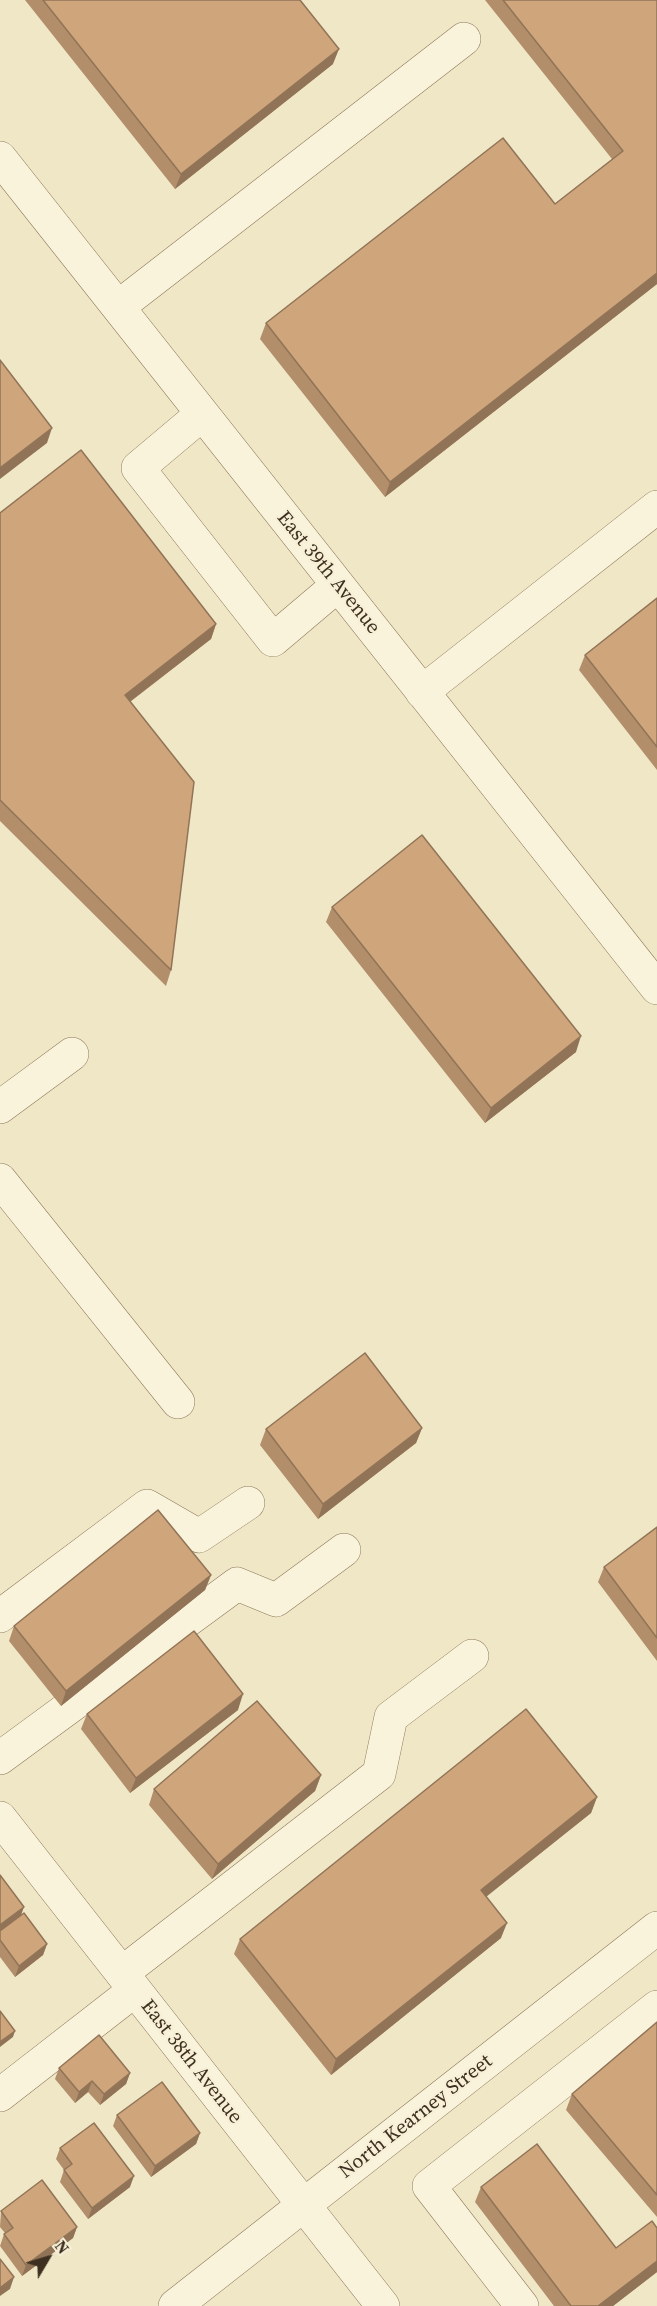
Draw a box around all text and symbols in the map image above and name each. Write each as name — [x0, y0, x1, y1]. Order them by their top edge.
street label: East 39th Avenue — [271, 507, 385, 639]
street label: East 38th Avenue — [135, 1995, 247, 2129]
street label: North Kearney Street — [335, 2050, 497, 2184]
north arrow — [18, 2228, 78, 2288]
text: N — [50, 2236, 74, 2258]

